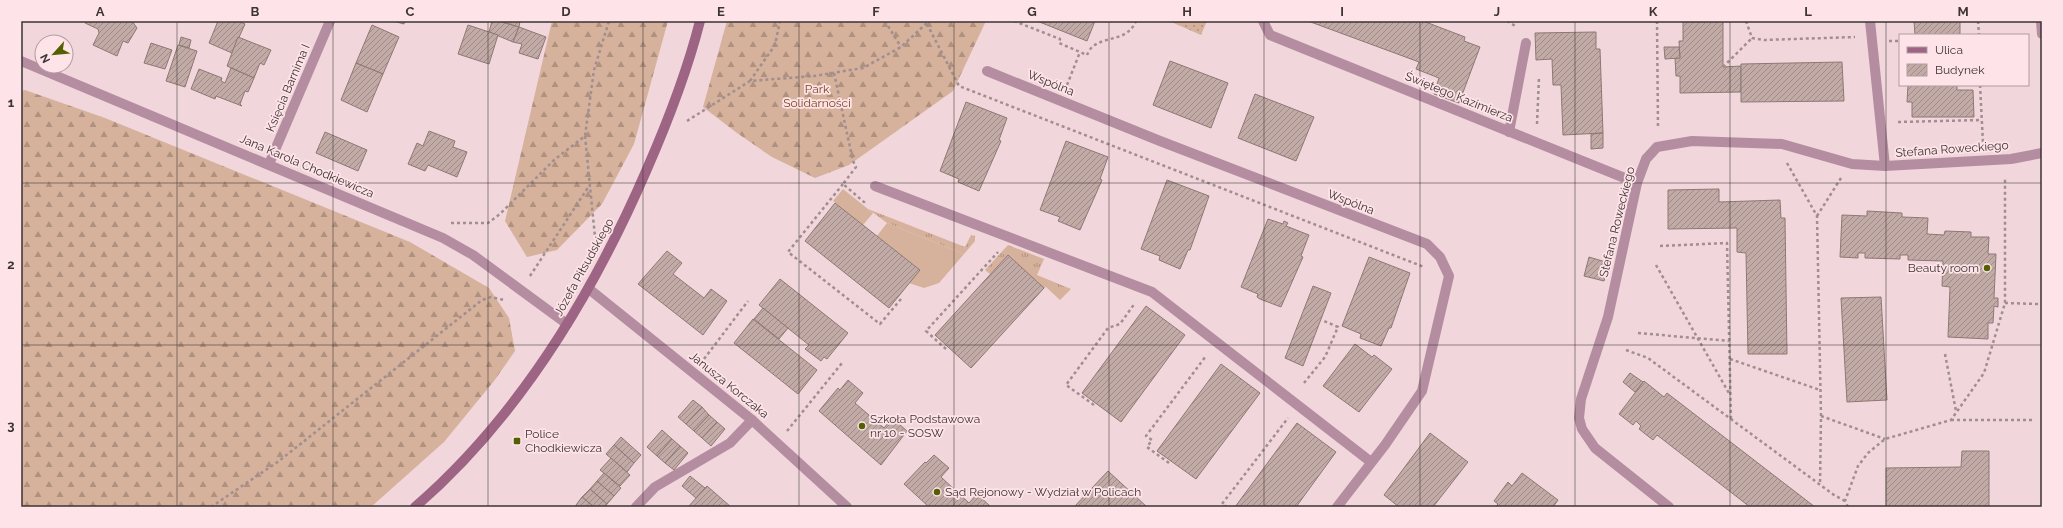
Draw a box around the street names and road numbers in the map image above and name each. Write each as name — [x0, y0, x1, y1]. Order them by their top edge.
street label: Księcia Barnima I — [263, 42, 313, 134]
street label: Wspólna — [1026, 67, 1076, 99]
street label: Świętego Kazimierza — [1403, 69, 1515, 125]
street label: Jana Karola Chodkiewicza — [238, 131, 376, 201]
street label: Stefana Roweckiego — [1895, 138, 2009, 160]
street label: Stefana Roweckiego — [1596, 165, 1638, 279]
street label: Wspólna — [1326, 187, 1376, 217]
street label: Józefa Piłsudskiego — [551, 216, 617, 318]
street label: Janusza Korczaka — [686, 349, 772, 421]

